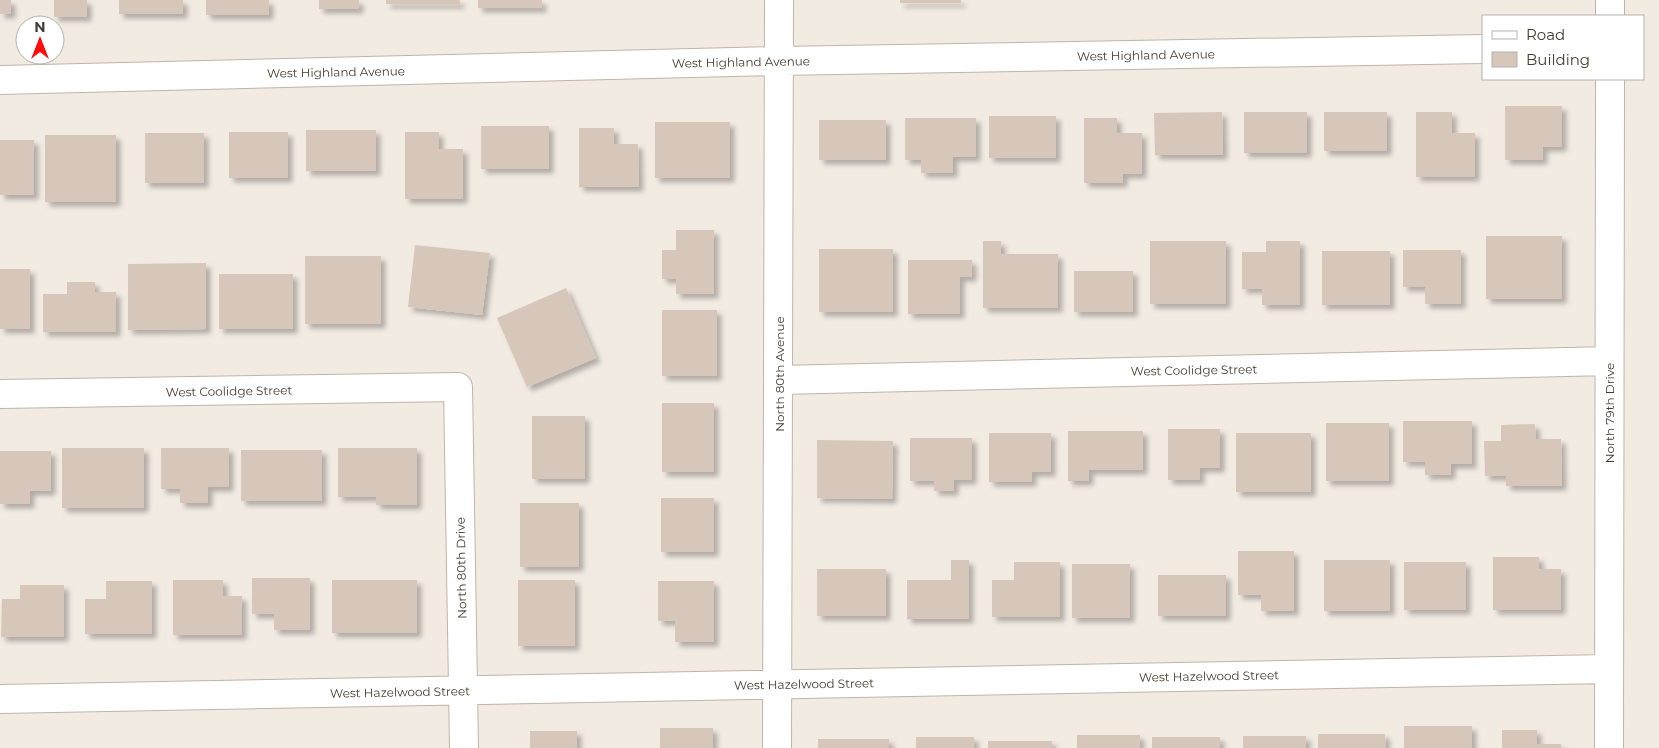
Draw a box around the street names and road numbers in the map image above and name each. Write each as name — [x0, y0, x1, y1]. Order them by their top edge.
street label: West Highland Avenue — [1077, 46, 1215, 64]
street label: West Highland Avenue — [672, 53, 810, 71]
street label: West Highland Avenue — [267, 63, 405, 81]
street label: North 80th Avenue — [772, 316, 787, 432]
street label: West Coolidge Street — [1131, 361, 1258, 379]
street label: North 79th Drive — [1602, 363, 1617, 463]
street label: West Coolidge Street — [166, 382, 293, 400]
street label: North 80th Drive — [453, 517, 469, 619]
street label: West Hazelwood Street — [1139, 667, 1279, 685]
street label: West Hazelwood Street — [734, 675, 874, 693]
street label: West Hazelwood Street — [330, 683, 470, 701]

